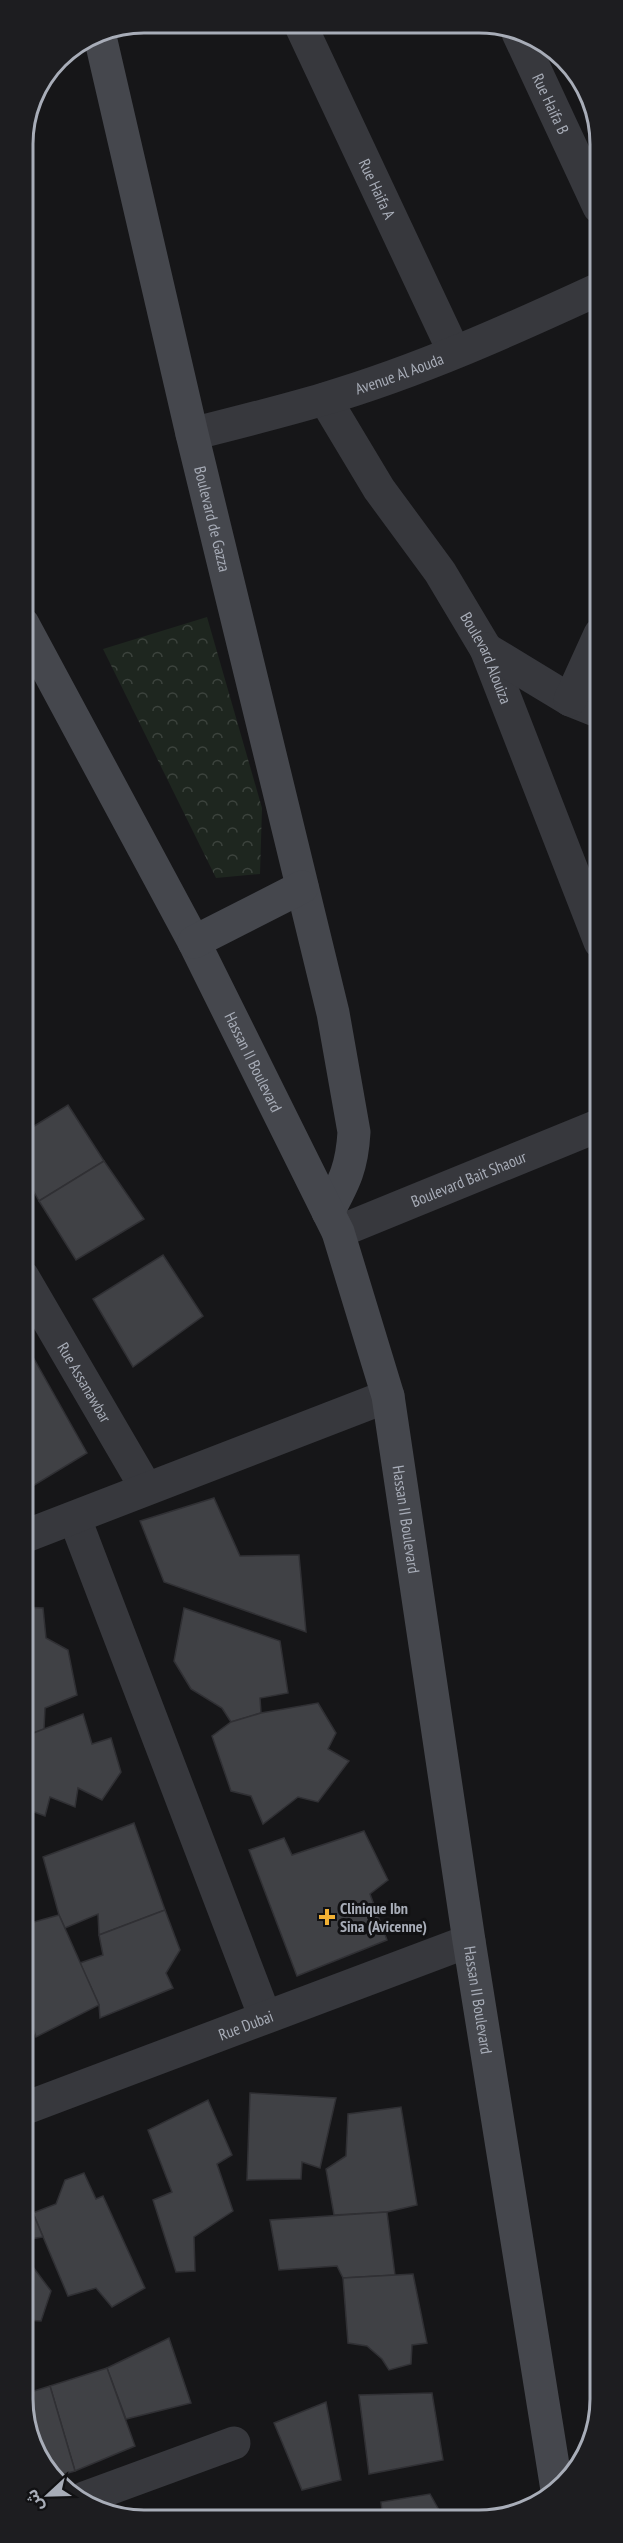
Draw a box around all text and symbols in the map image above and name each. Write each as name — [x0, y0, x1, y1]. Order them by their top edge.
street label: Rue Haifa B — [528, 70, 574, 137]
street label: Rue Haifa A — [355, 155, 400, 222]
street label: Avenue Al Aouda — [353, 348, 446, 399]
street label: Boulevard de Gazza — [190, 464, 235, 574]
street label: Boulevard Alouiza — [456, 608, 516, 707]
street label: Hassan II Boulevard — [220, 1009, 287, 1115]
street label: Boulevard Bait Shaour — [408, 1146, 530, 1211]
street label: Rue Assanawbar — [53, 1339, 116, 1427]
street label: Hassan II Boulevard — [388, 1464, 424, 1575]
place label: Clinique Ibn Sina (Avicenne) — [340, 1898, 427, 1936]
marker: Clinique Ibn Sina (Avicenne) — [318, 1908, 336, 1926]
street label: Hassan II Boulevard — [460, 1945, 497, 2055]
street label: Rue Dubai — [216, 2006, 276, 2044]
north arrow — [18, 2465, 78, 2525]
text: ش — [21, 2487, 47, 2515]

